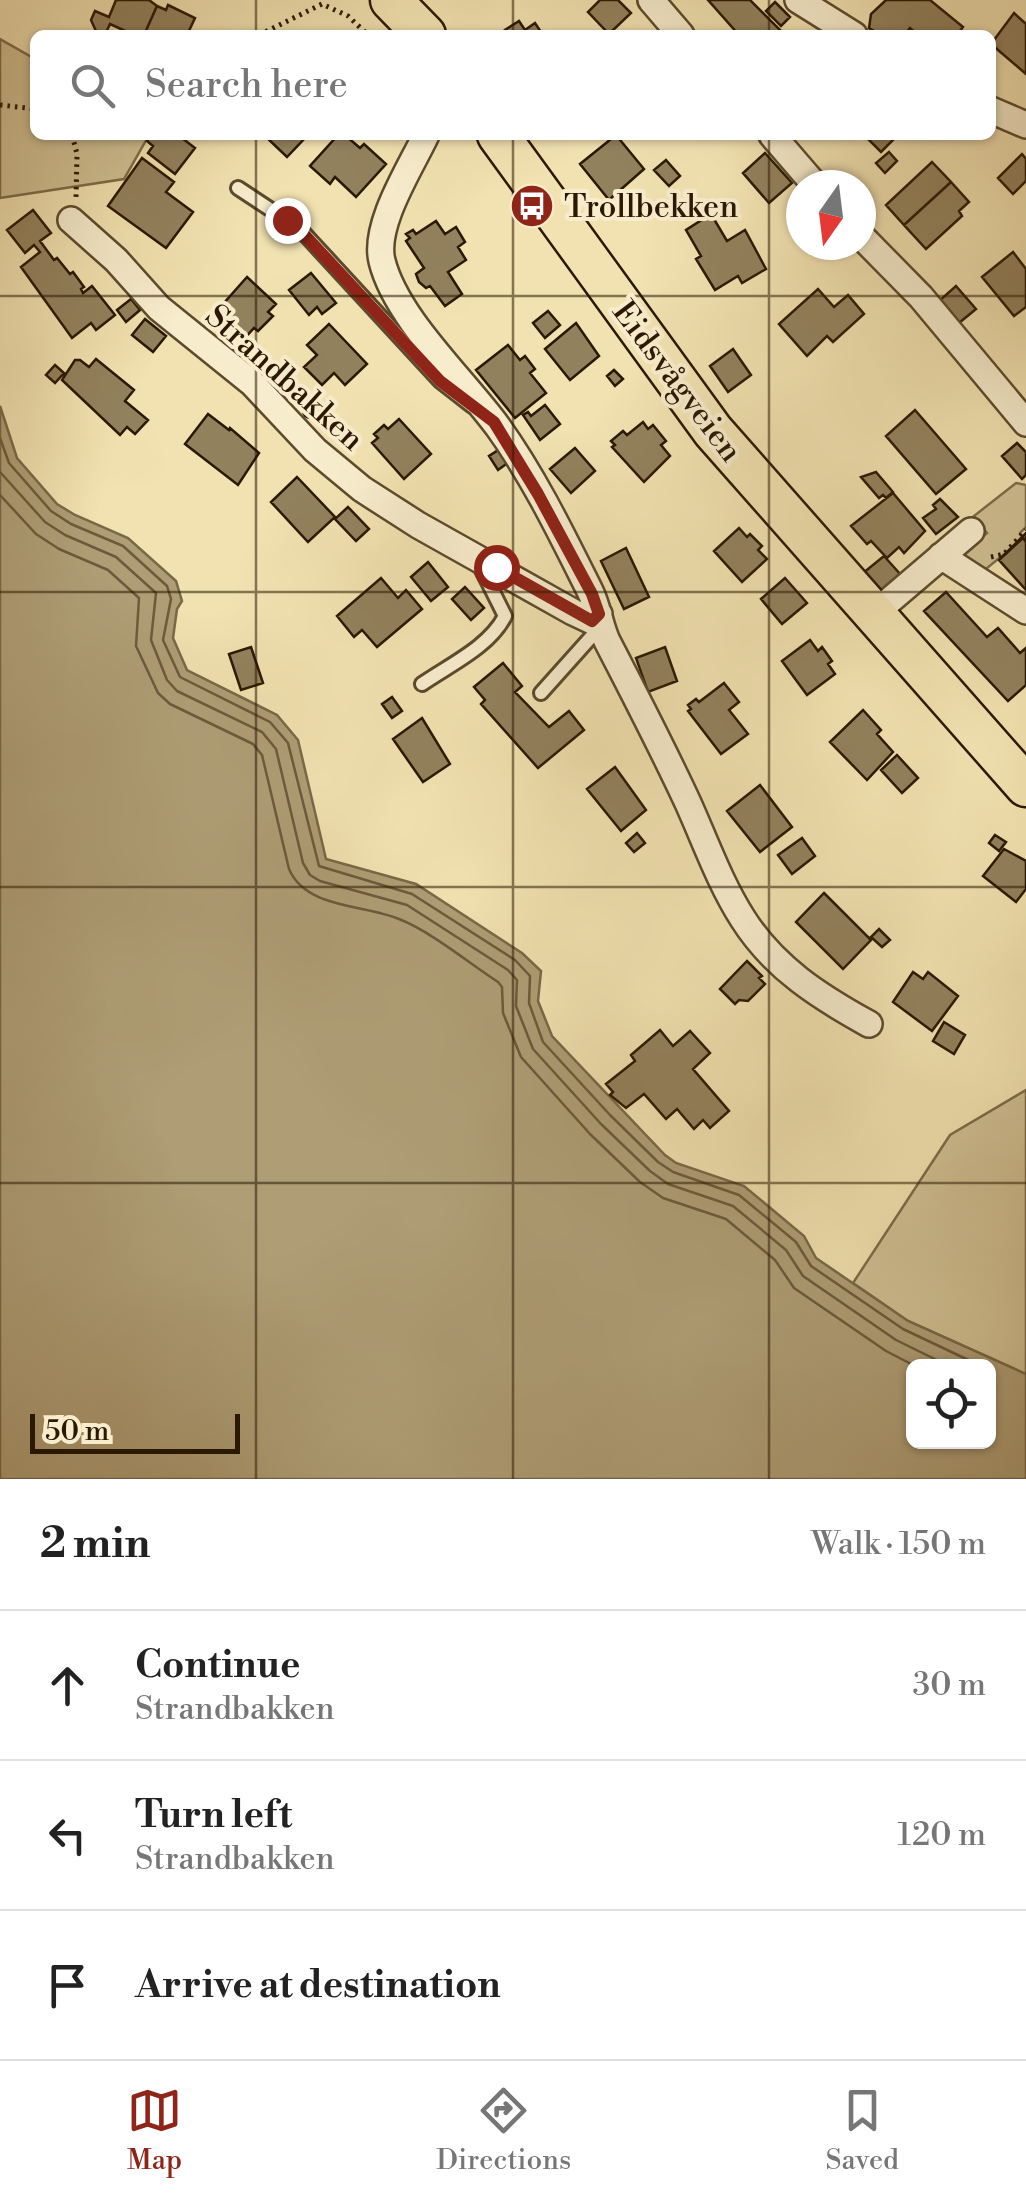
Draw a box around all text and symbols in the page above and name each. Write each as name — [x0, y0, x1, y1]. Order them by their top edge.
search box — [30, 30, 996, 140]
icon: search — [65, 58, 120, 113]
text: Search here — [145, 62, 348, 109]
north arrow — [786, 170, 876, 260]
bus stop icon: Trollbekken — [509, 183, 555, 229]
place label: Trollbekken — [564, 187, 738, 227]
route end — [265, 198, 311, 244]
street label: Eidsvågveien — [604, 293, 751, 470]
street label: Strandbakken — [197, 296, 372, 459]
route start — [474, 545, 520, 591]
map controls — [906, 1359, 996, 1449]
button: locate — [906, 1359, 996, 1449]
scale bar — [30, 1409, 240, 1454]
text: 50 m — [45, 1414, 109, 1449]
text: 2 min — [40, 1518, 150, 1571]
text: Walk · 150 m — [811, 1524, 986, 1564]
text: Continue — [135, 1642, 300, 1689]
icon: ahead — [40, 1658, 95, 1713]
text: 30 m — [912, 1665, 986, 1705]
text: Strandbakken — [135, 1689, 335, 1729]
text: Turn left — [135, 1792, 292, 1839]
icon: left — [40, 1808, 95, 1863]
text: 120 m — [897, 1815, 986, 1855]
text: Strandbakken — [135, 1839, 335, 1879]
icon: arrive — [40, 1958, 95, 2013]
text: Arrive at destination — [135, 1962, 501, 2009]
tab: Map — [127, 2083, 182, 2178]
tab: Directions — [436, 2083, 571, 2178]
tab: Saved — [825, 2083, 899, 2178]

